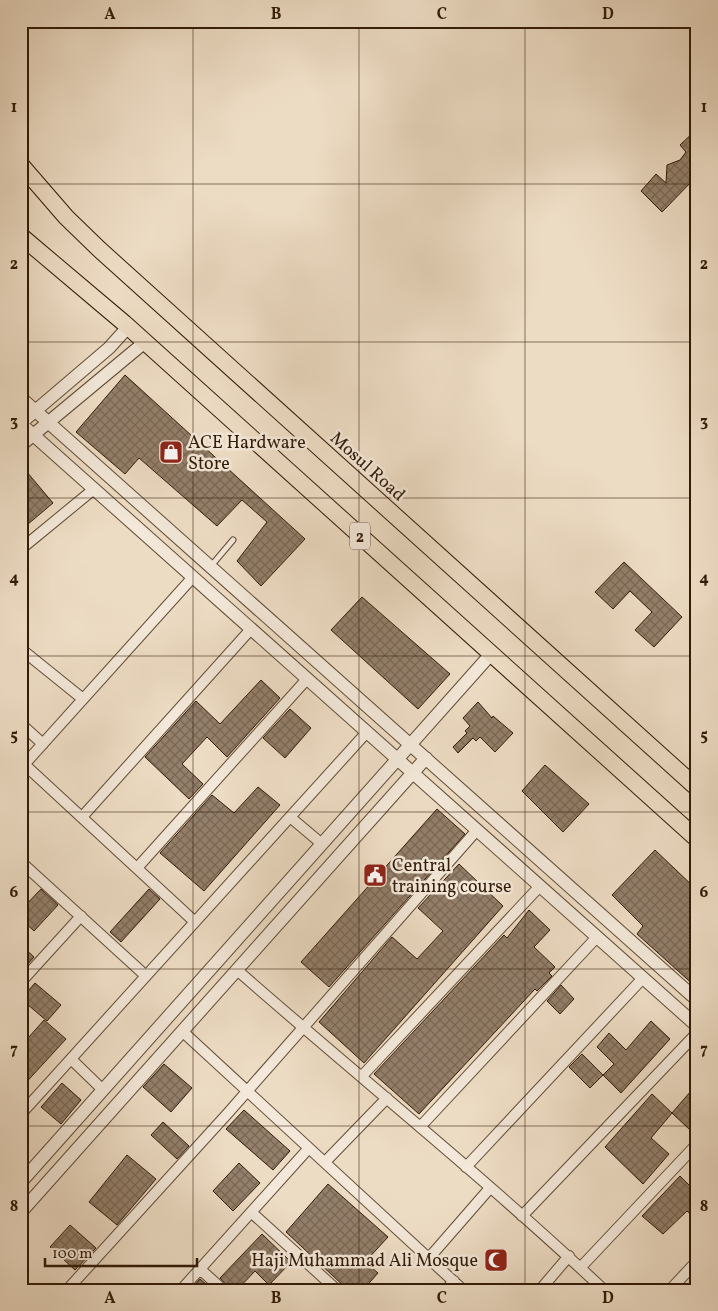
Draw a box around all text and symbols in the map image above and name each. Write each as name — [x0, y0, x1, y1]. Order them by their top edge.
text: A — [104, 4, 116, 26]
text: B — [271, 4, 282, 26]
text: C — [437, 4, 447, 26]
text: D — [602, 4, 614, 26]
text: 1 — [11, 97, 17, 119]
text: 1 — [701, 97, 707, 119]
text: 2 — [10, 254, 18, 276]
text: 2 — [700, 254, 708, 276]
text: 3 — [10, 411, 18, 433]
text: 3 — [700, 411, 708, 433]
street label: Mosul Road — [324, 427, 410, 508]
place label: ACE Hardware Store — [188, 431, 306, 477]
shop icon: ACE Hardware Store — [158, 439, 184, 465]
road number: 2 — [350, 522, 370, 550]
text: 4 — [9, 568, 19, 590]
text: 4 — [699, 568, 709, 590]
text: 5 — [10, 725, 18, 747]
text: 5 — [700, 725, 708, 747]
place label: Central training course — [392, 854, 512, 900]
public building icon: Central training course — [362, 862, 388, 888]
text: 6 — [10, 882, 19, 904]
text: 6 — [700, 882, 709, 904]
text: 7 — [10, 1039, 18, 1061]
text: 7 — [700, 1039, 708, 1061]
text: 8 — [10, 1196, 18, 1218]
text: 8 — [700, 1196, 708, 1218]
scale bar — [45, 1236, 198, 1268]
text: 100 m — [52, 1244, 92, 1265]
mosque icon: Haji Muhammad Ali Mosque — [483, 1247, 509, 1273]
place label: Haji Muhammad Ali Mosque — [251, 1249, 478, 1274]
text: A — [104, 1288, 116, 1310]
text: B — [271, 1288, 282, 1310]
text: C — [437, 1288, 447, 1310]
text: D — [602, 1288, 614, 1310]

